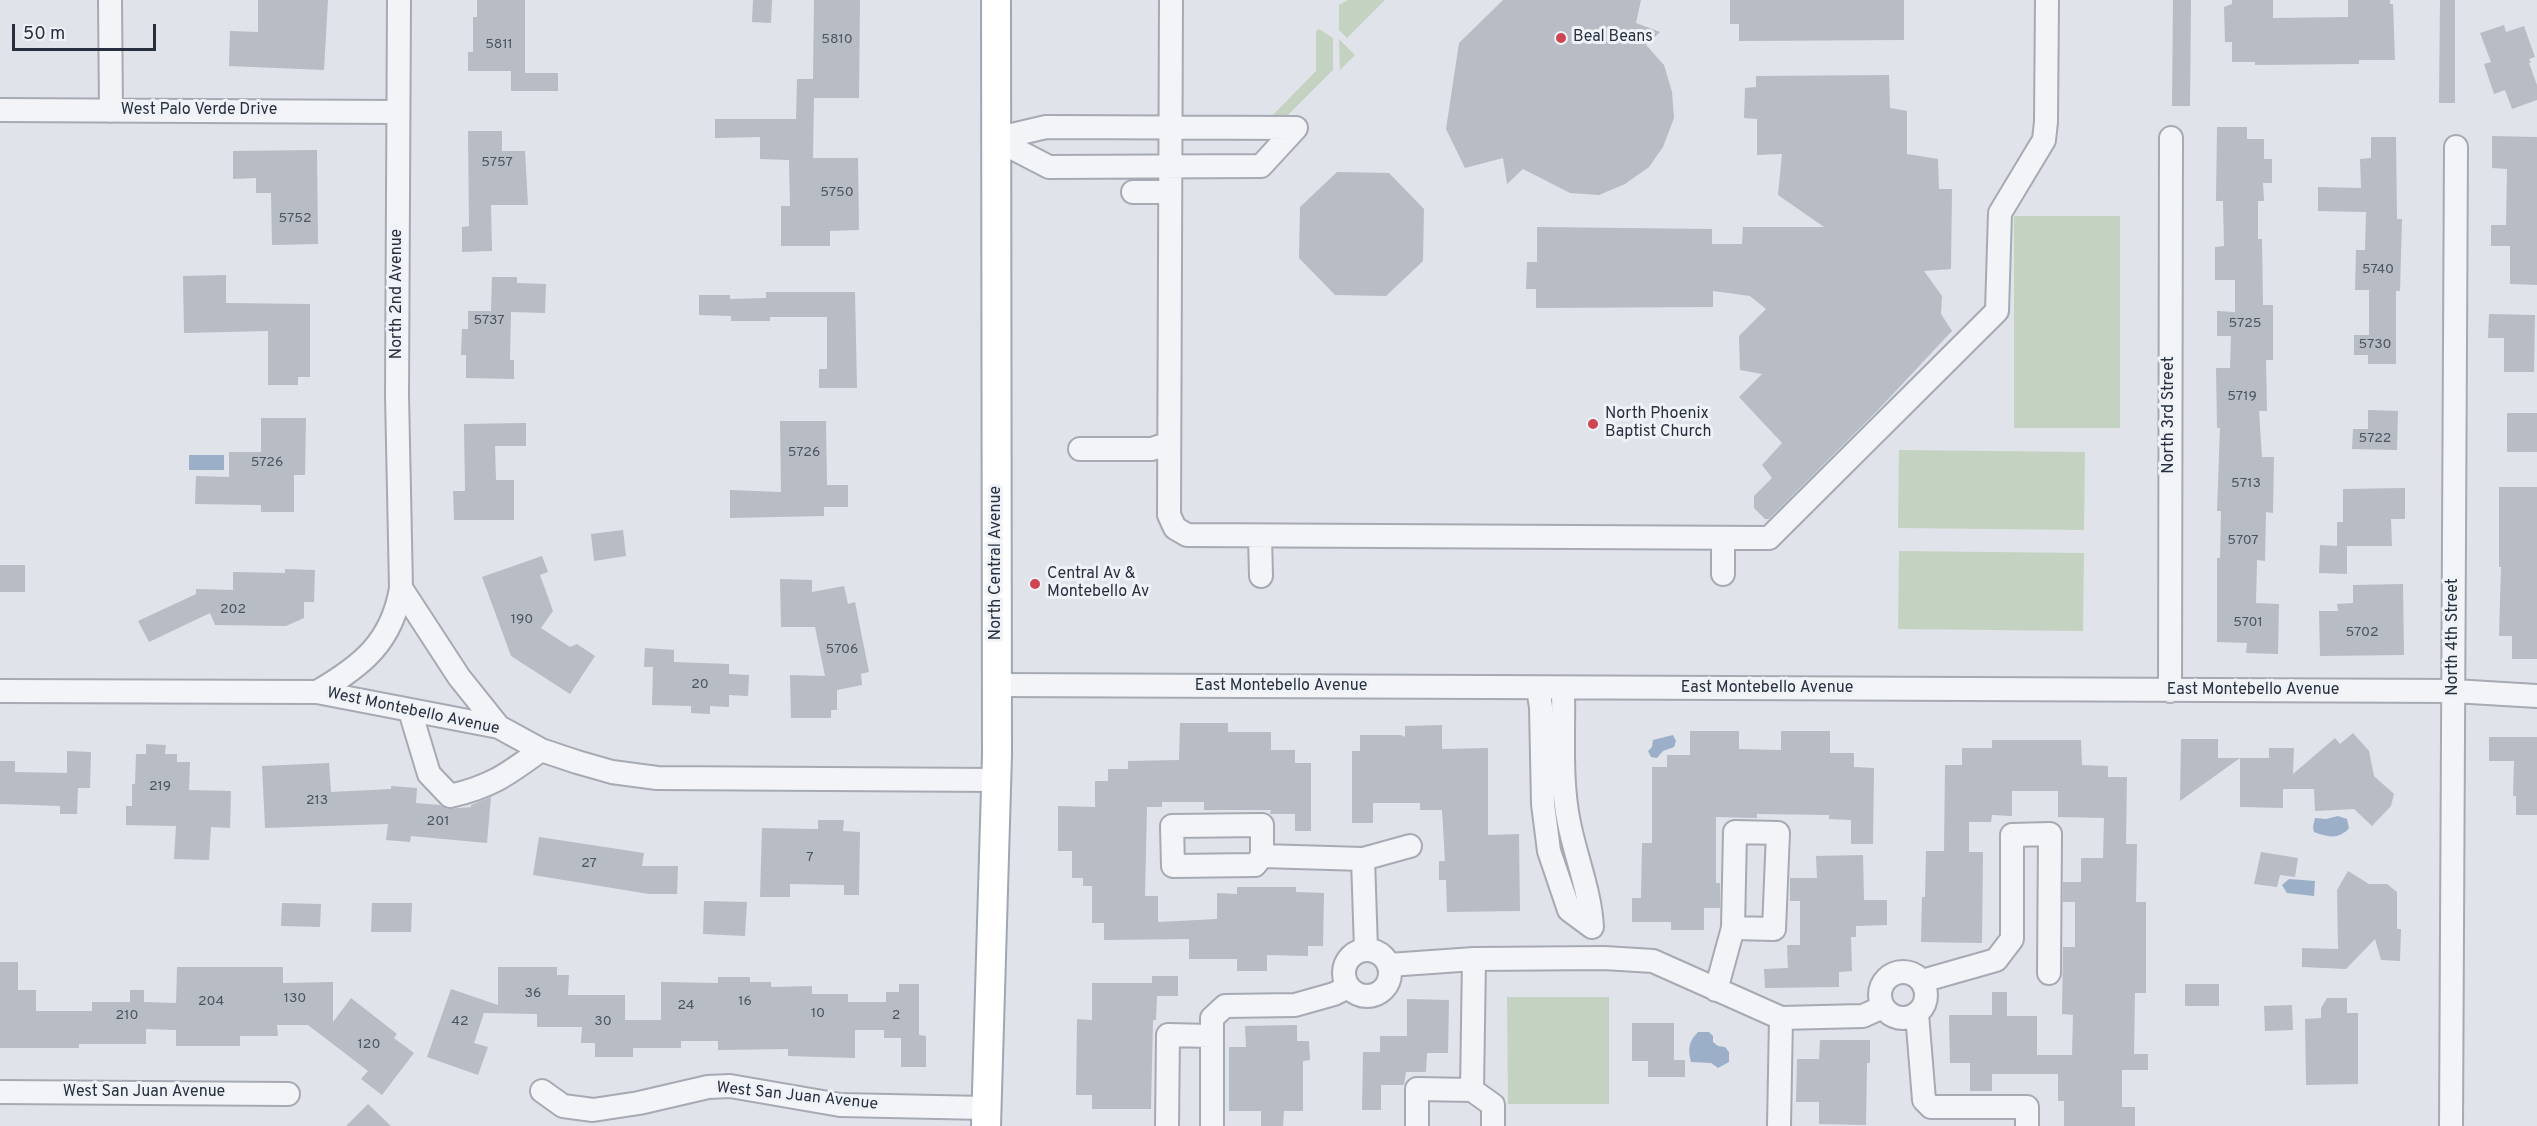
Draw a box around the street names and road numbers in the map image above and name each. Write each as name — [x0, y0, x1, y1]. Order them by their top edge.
street label: West Palo Verde Drive — [121, 101, 277, 121]
street label: North 2nd Avenue — [388, 229, 408, 359]
street label: North 3rd Street — [2160, 356, 2180, 474]
street label: North Central Avenue — [987, 486, 1007, 640]
street label: North 4th Street — [2444, 578, 2464, 696]
street label: East Montebello Avenue — [1195, 677, 1367, 697]
street label: East Montebello Avenue — [1681, 679, 1853, 699]
street label: East Montebello Avenue — [2167, 681, 2339, 701]
street label: West Montebello Avenue — [325, 684, 501, 740]
street label: West San Juan Avenue — [715, 1079, 879, 1115]
street label: West San Juan Avenue — [63, 1083, 225, 1103]

